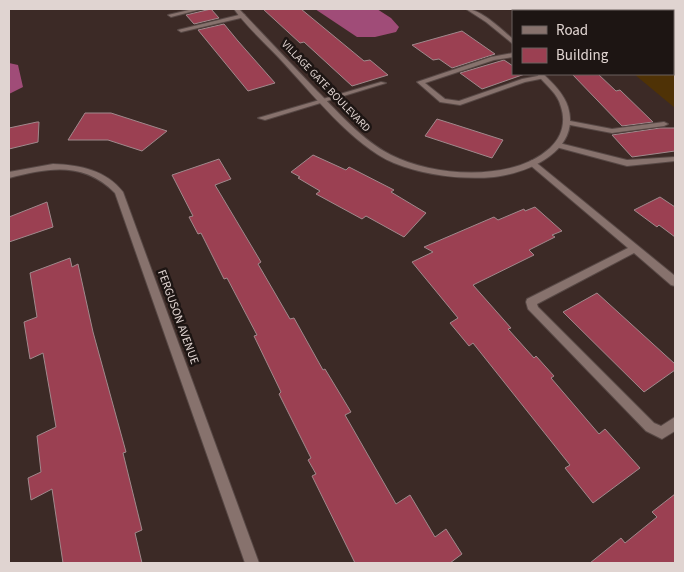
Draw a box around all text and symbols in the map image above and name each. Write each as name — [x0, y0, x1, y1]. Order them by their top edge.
legend — [512, 10, 674, 75]
text: Road — [556, 20, 588, 41]
street label: VILLAGE GATE BOULEVARD — [278, 37, 374, 135]
text: Building — [556, 45, 609, 66]
street label: FERGUSON AVENUE — [153, 267, 203, 367]

